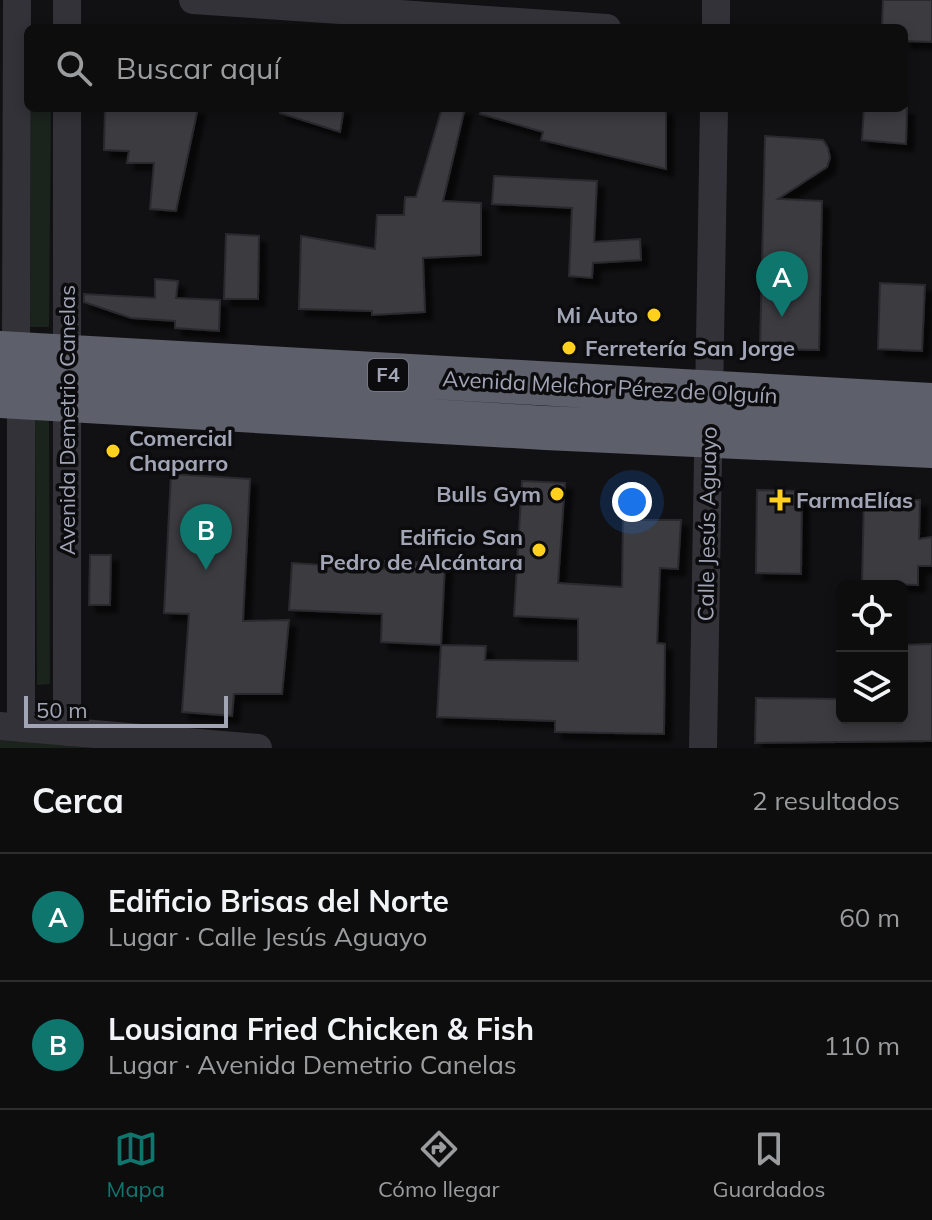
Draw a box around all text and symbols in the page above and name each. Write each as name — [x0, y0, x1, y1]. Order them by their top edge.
search box — [24, 24, 908, 112]
icon: search — [52, 46, 96, 90]
text: Buscar aquí — [116, 49, 281, 87]
pin: A — [756, 251, 808, 317]
street label: Avenida Demetrio Canelas — [53, 285, 81, 555]
place label: Mi Auto — [556, 301, 638, 329]
marker: Mi Auto — [645, 306, 663, 324]
place label: Ferretería San Jorge — [585, 334, 795, 362]
marker: Ferretería San Jorge — [560, 339, 578, 357]
road number: F4 — [368, 359, 408, 391]
street label: Avenida Melchor Pérez de Olguín — [442, 364, 778, 410]
place label: Comercial Chaparro — [129, 424, 233, 477]
street label: Calle Jesús Aguayo — [691, 426, 723, 622]
marker: Comercial Chaparro — [104, 442, 122, 460]
place label: Bulls Gym — [436, 480, 541, 508]
your location — [612, 482, 652, 522]
marker: Bulls Gym — [548, 485, 566, 503]
place label: FarmaElías — [796, 486, 913, 514]
marker: FarmaElías — [771, 491, 789, 509]
pin: B — [180, 504, 232, 570]
place label: Edificio San Pedro de Alcántara — [320, 523, 523, 576]
marker: Edificio San Pedro de Alcántara — [530, 541, 548, 559]
map controls — [836, 580, 908, 724]
button: locate — [836, 580, 908, 652]
button: layers — [836, 652, 908, 724]
scale bar — [24, 692, 228, 728]
text: 50 m — [36, 696, 87, 724]
text: Cerca — [32, 779, 124, 822]
text: 2 resultados — [752, 784, 900, 817]
text: Edificio Brisas del Norte — [108, 882, 449, 920]
text: A — [48, 901, 68, 934]
text: 60 m — [839, 901, 900, 934]
text: Lugar · Calle Jesús Aguayo — [108, 920, 427, 953]
text: Lousiana Fried Chicken & Fish — [108, 1010, 534, 1048]
text: B — [49, 1029, 67, 1062]
text: 110 m — [824, 1029, 900, 1062]
text: Lugar · Avenida Demetrio Canelas — [108, 1048, 517, 1081]
tab: Mapa — [107, 1127, 165, 1203]
tab: Cómo llegar — [378, 1127, 499, 1203]
tab: Guardados — [713, 1127, 825, 1203]

